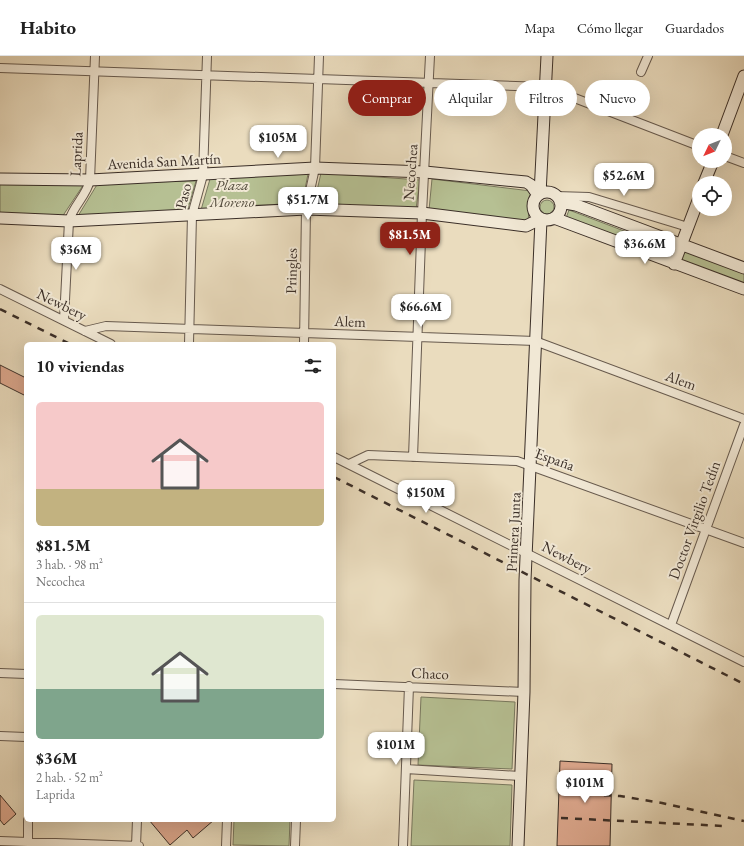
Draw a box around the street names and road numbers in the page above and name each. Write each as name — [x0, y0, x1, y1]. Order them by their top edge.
street label: Laprida — [65, 131, 87, 177]
street label: Necochea — [399, 143, 421, 201]
street label: Avenida San Martín — [106, 149, 221, 174]
street label: Paso — [171, 181, 195, 211]
street label: Pringles — [281, 248, 301, 294]
street label: Newbery — [34, 284, 90, 324]
street label: Alem — [333, 311, 366, 331]
street label: Alem — [662, 365, 699, 394]
street label: España — [533, 443, 577, 475]
street label: Doctor Virgilio Tedín — [664, 458, 724, 582]
street label: Primera Junta — [501, 491, 525, 572]
street label: Newbery — [539, 536, 595, 578]
street label: Chaco — [411, 663, 449, 683]

